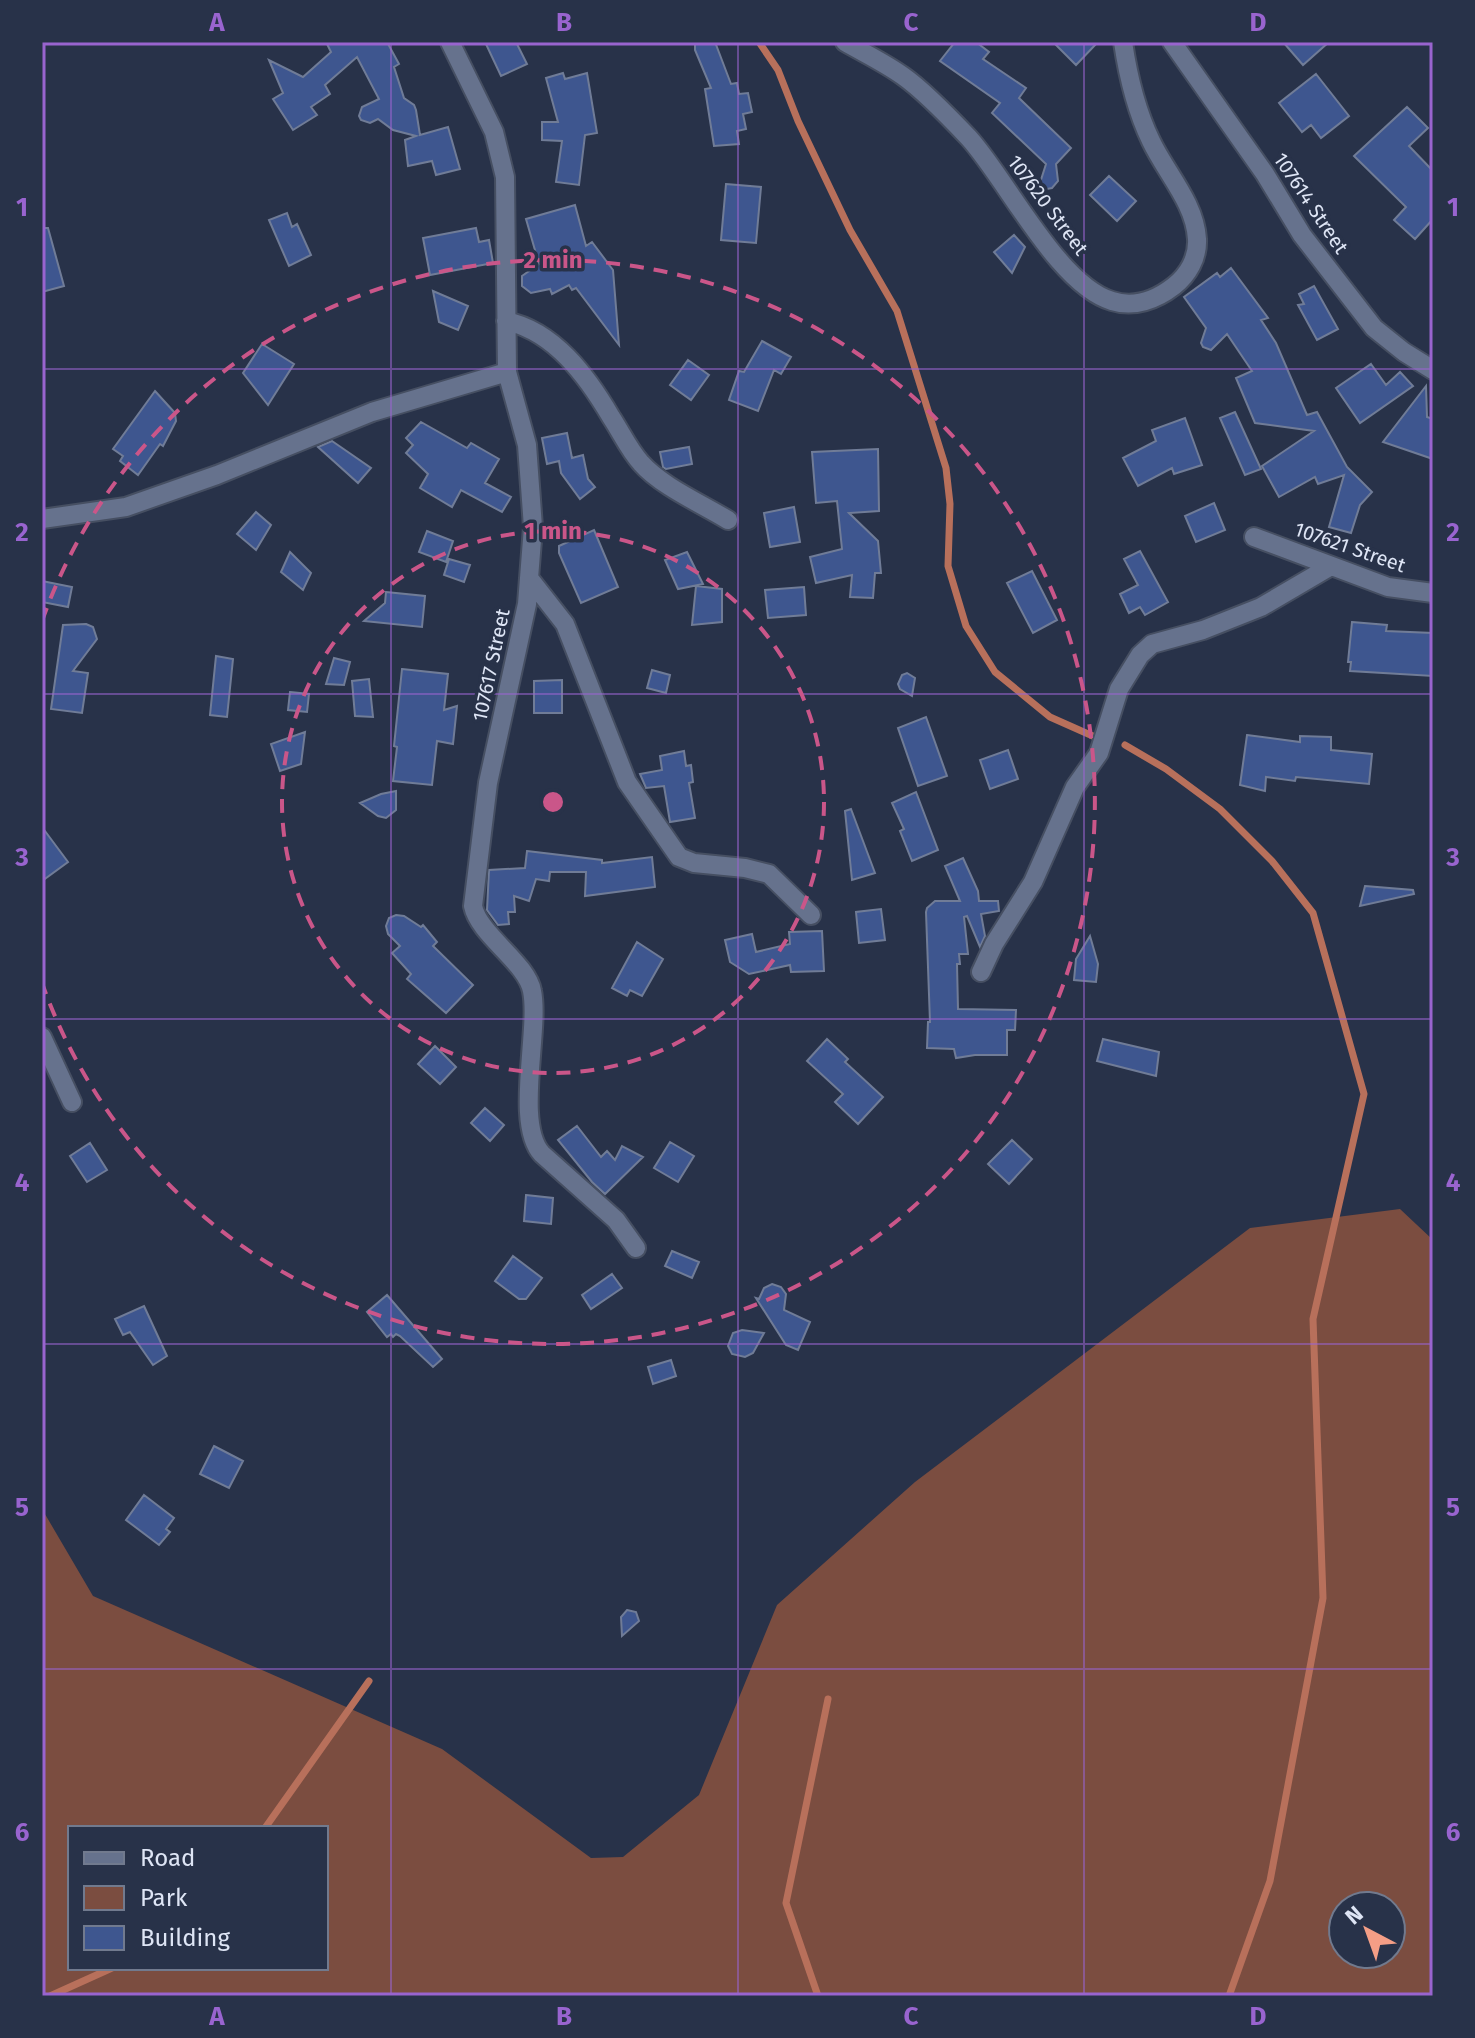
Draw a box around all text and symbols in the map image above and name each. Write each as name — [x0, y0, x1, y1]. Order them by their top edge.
text: A — [208, 7, 225, 38]
text: B — [556, 7, 572, 38]
text: C — [904, 7, 919, 38]
text: D — [1250, 7, 1267, 38]
street label: 107614 Street — [1269, 148, 1354, 259]
street label: 107620 Street — [1003, 150, 1094, 260]
text: 1 — [16, 192, 28, 223]
text: 1 — [1447, 192, 1459, 223]
text: 2 min — [524, 246, 583, 274]
text: 2 — [15, 517, 29, 548]
text: 1 min — [524, 517, 582, 545]
street label: 107621 Street — [1291, 517, 1409, 577]
text: 2 — [1446, 517, 1460, 548]
street label: 107617 Street — [467, 606, 515, 724]
centre of rings — [539, 788, 567, 816]
text: 3 — [14, 842, 29, 873]
text: 3 — [1445, 842, 1460, 873]
text: 4 — [15, 1167, 30, 1198]
text: 4 — [1446, 1167, 1461, 1198]
text: 5 — [15, 1492, 29, 1523]
text: 5 — [1446, 1492, 1460, 1523]
text: 6 — [15, 1817, 30, 1848]
text: 6 — [1446, 1817, 1461, 1848]
legend — [68, 1826, 328, 1970]
text: Road — [140, 1844, 195, 1872]
text: Park — [140, 1884, 188, 1912]
north arrow — [1327, 1890, 1407, 1970]
text: N — [1340, 1900, 1369, 1930]
text: Building — [140, 1924, 230, 1952]
text: A — [208, 2001, 225, 2032]
text: B — [556, 2001, 572, 2032]
text: C — [904, 2001, 919, 2032]
text: D — [1250, 2001, 1267, 2032]

